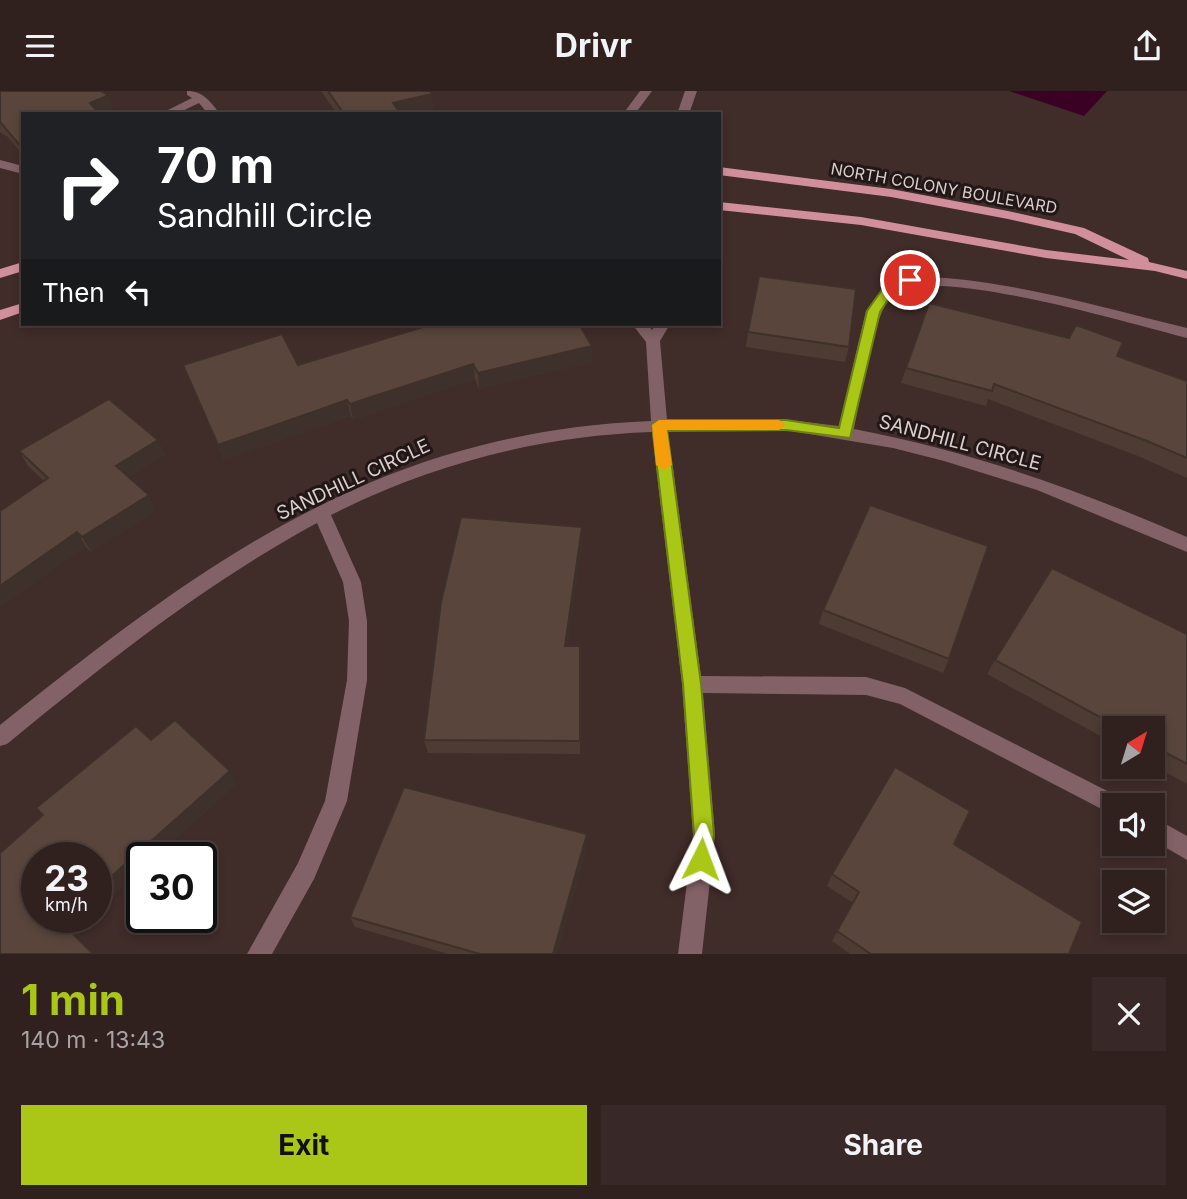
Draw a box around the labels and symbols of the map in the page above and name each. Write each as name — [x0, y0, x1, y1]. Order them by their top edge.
street label: NORTH COLONY BOULEVARD — [829, 158, 1059, 218]
pin — [880, 250, 940, 310]
street label: SANDHILL CIRCLE — [876, 410, 1043, 475]
street label: SANDHILL CIRCLE — [273, 434, 434, 525]
north arrow — [1102, 716, 1166, 779]
position arrow — [664, 822, 738, 896]
speed limit sign: 30 — [126, 842, 217, 933]

